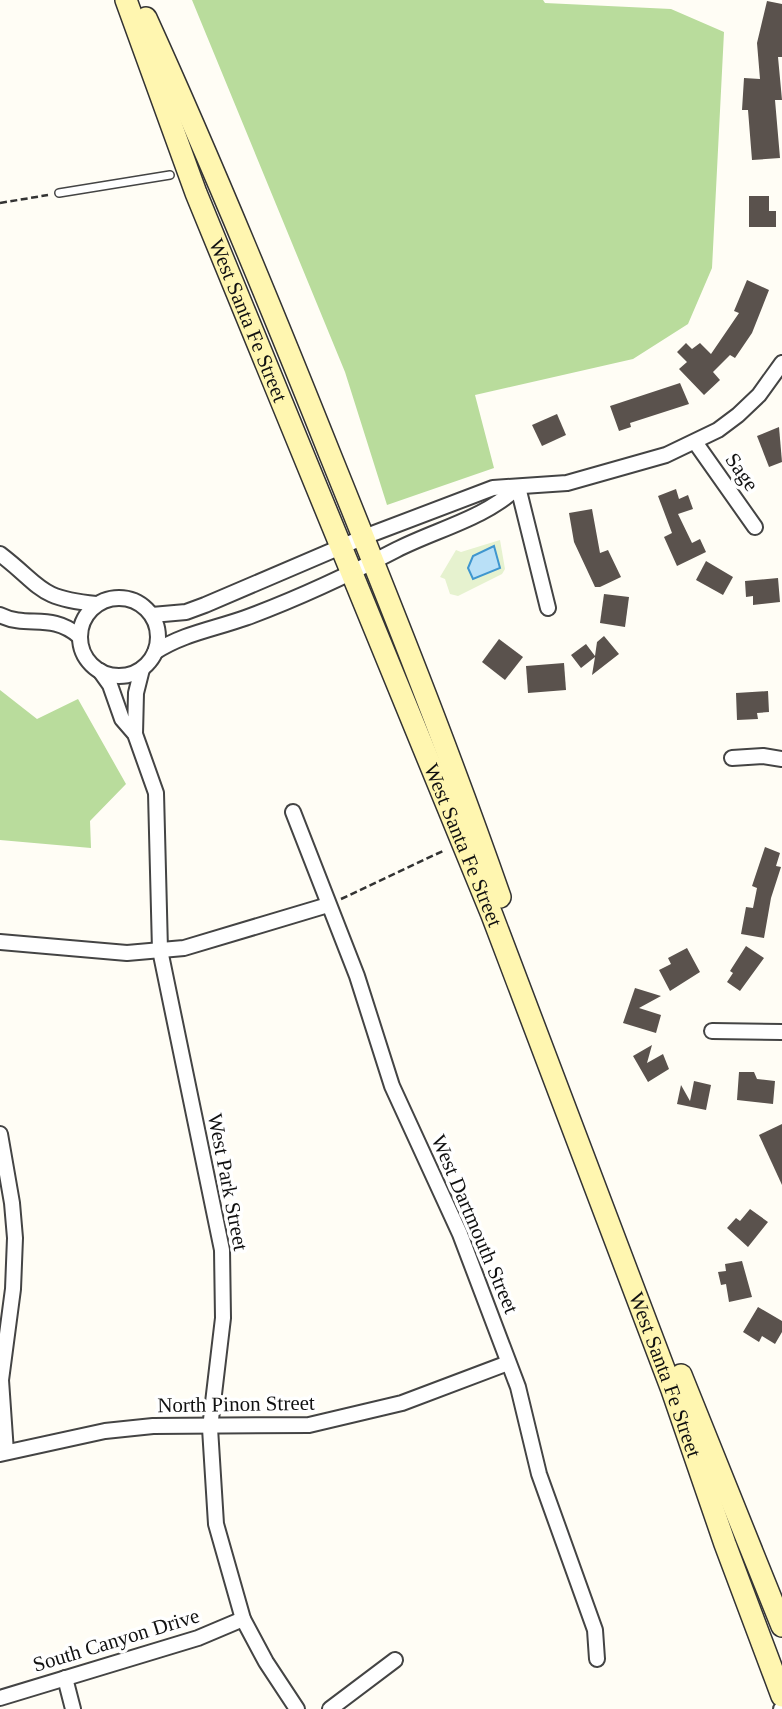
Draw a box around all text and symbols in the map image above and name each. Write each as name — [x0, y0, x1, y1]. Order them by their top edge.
street label: West Santa Fe Street — [204, 235, 292, 406]
street label: Sage — [720, 448, 764, 496]
street label: West Santa Fe Street — [419, 760, 507, 930]
street label: West Park Street — [203, 1111, 253, 1253]
street label: West Dartmouth Street — [426, 1131, 524, 1317]
street label: West Santa Fe Street — [624, 1289, 706, 1461]
street label: North Pinon Street — [157, 1391, 315, 1417]
street label: South Canyon Drive — [30, 1603, 202, 1677]

